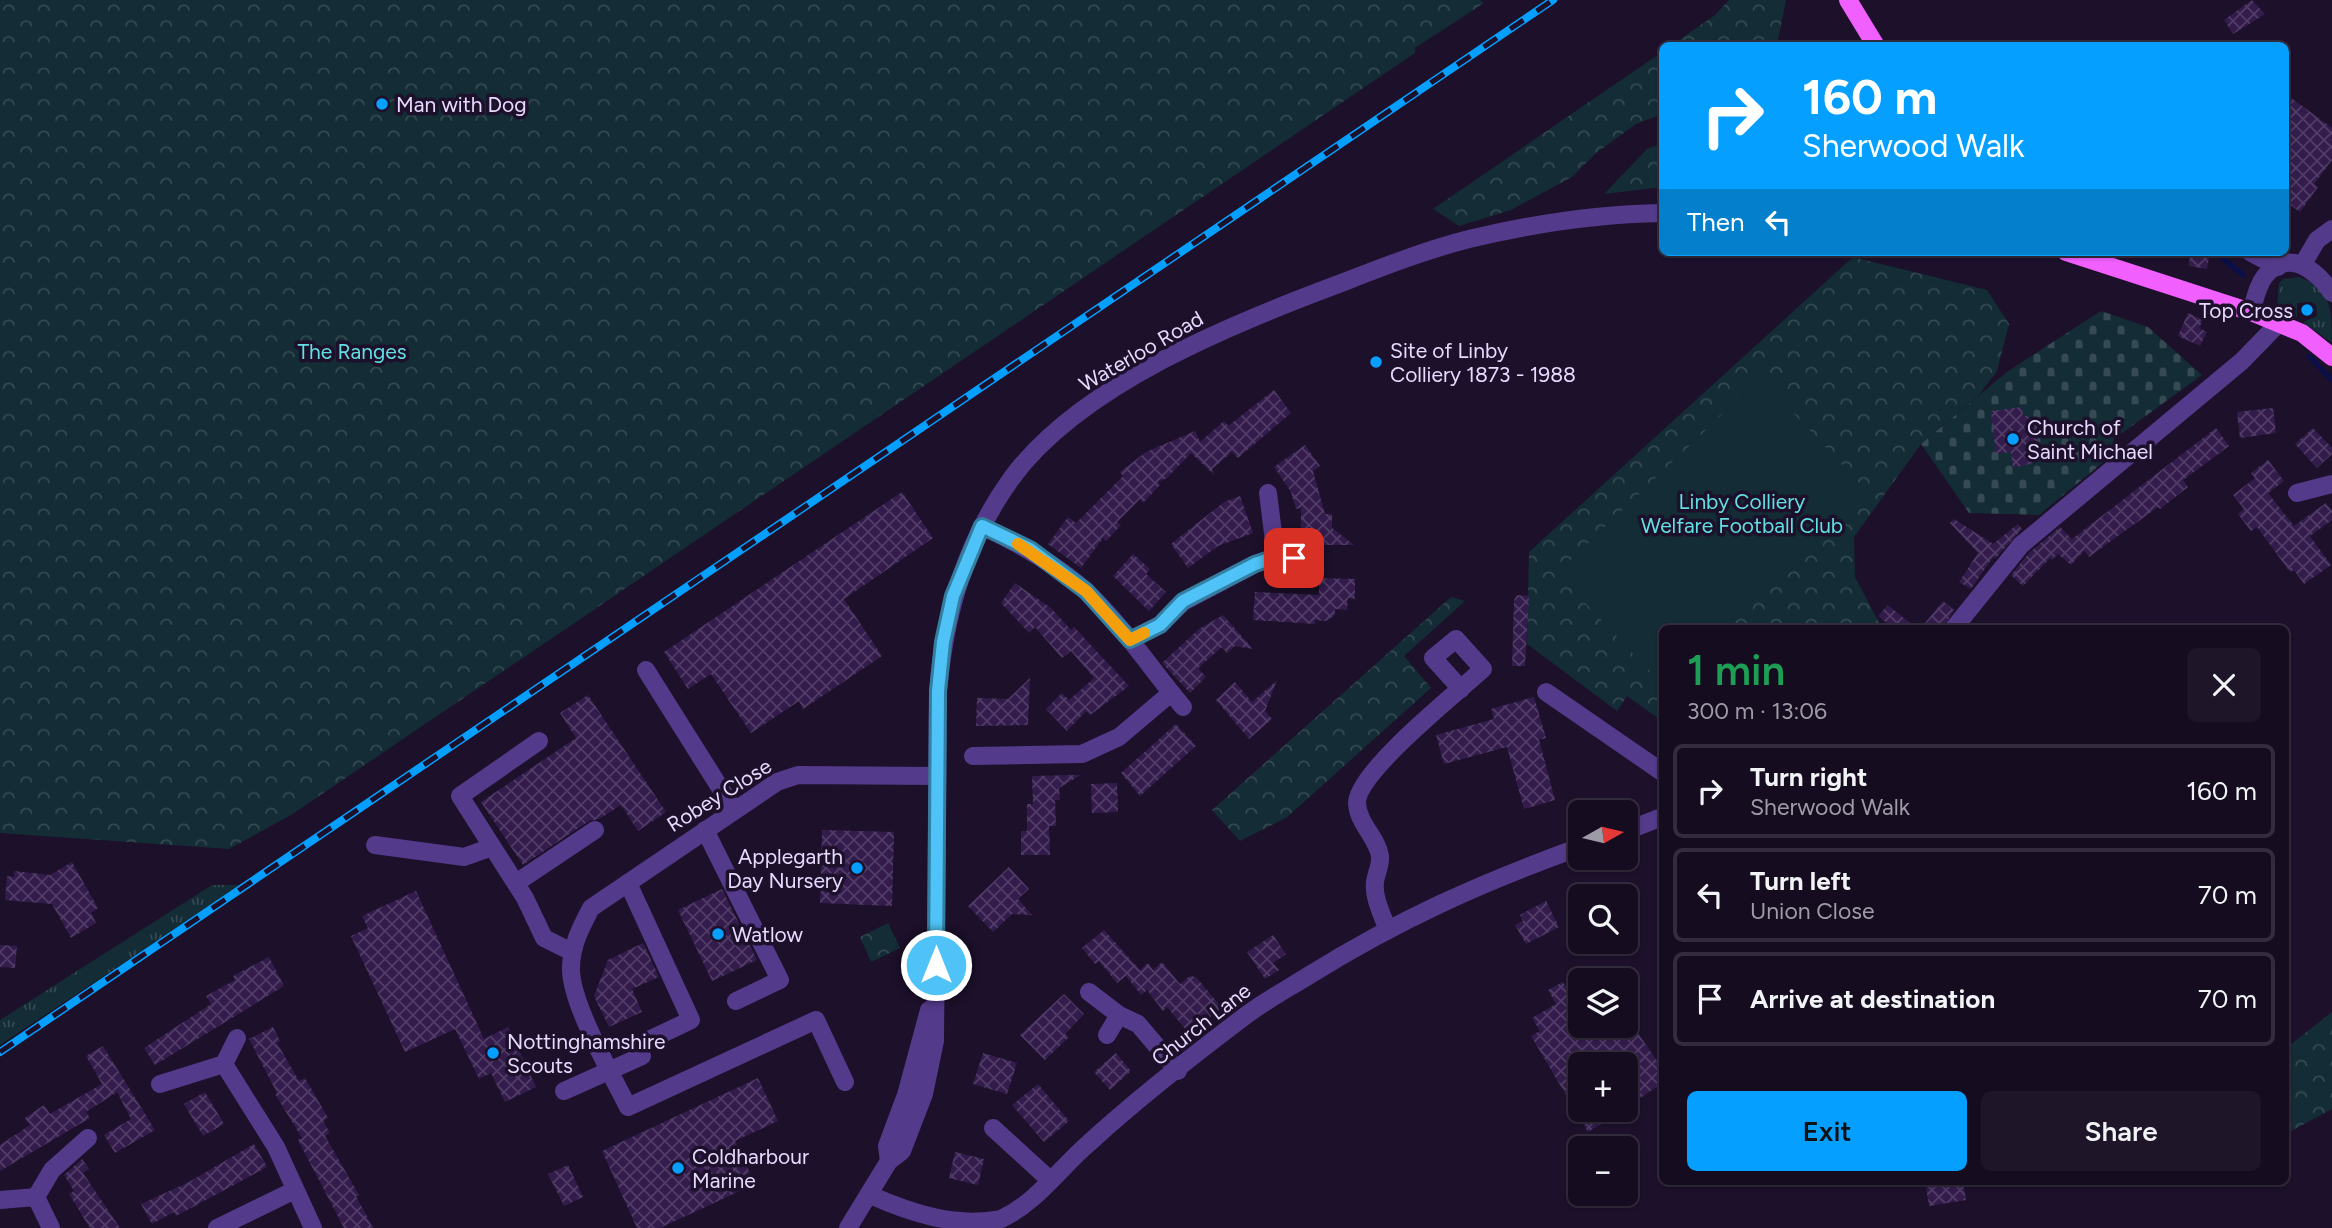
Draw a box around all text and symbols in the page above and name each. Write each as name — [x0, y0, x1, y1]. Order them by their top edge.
text: 160 m — [1802, 67, 1937, 126]
icon: right — [1687, 70, 1778, 161]
place label: Man with Dog — [396, 92, 527, 117]
marker: Man with Dog — [374, 96, 390, 112]
text: Sherwood Walk — [1802, 127, 2025, 165]
icon: left — [1759, 203, 1797, 241]
text: Then — [1687, 206, 1745, 238]
place label: Top Cross — [2199, 298, 2293, 323]
marker: Top Cross — [2299, 302, 2315, 318]
street label: Waterloo Road — [1075, 305, 1207, 397]
place label: Site of Linby Colliery 1873 - 1988 — [1390, 338, 1576, 387]
park label: The Ranges — [297, 339, 407, 364]
marker: Site of Linby Colliery 1873 - 1988 — [1368, 354, 1384, 370]
place label: Church of Saint Michael — [2027, 415, 2153, 464]
marker: Church of Saint Michael — [2005, 431, 2021, 447]
park label: Linby Colliery Welfare Football Club — [1641, 489, 1843, 538]
pin — [1264, 528, 1324, 588]
icon: arrive — [1275, 539, 1313, 577]
text: 1 min — [1687, 645, 1785, 696]
button: close — [2187, 648, 2261, 722]
text: 300 m · 13:06 — [1687, 697, 1827, 725]
street label: Robey Close — [662, 753, 776, 837]
text: Turn right — [1750, 761, 1867, 793]
icon: right — [1691, 772, 1729, 810]
text: 160 m — [2186, 775, 2257, 807]
text: Sherwood Walk — [1750, 793, 1910, 821]
north arrow — [1568, 800, 1638, 870]
map controls — [1568, 800, 1638, 1206]
place label: Applegarth Day Nursery — [727, 844, 843, 893]
marker: Applegarth Day Nursery — [849, 860, 865, 876]
text: Turn left — [1750, 865, 1851, 897]
icon: left — [1691, 876, 1729, 914]
text: 70 m — [2198, 879, 2257, 911]
button: search — [1568, 884, 1638, 954]
text: Union Close — [1750, 897, 1875, 925]
place label: Watlow — [732, 922, 803, 947]
marker: Watlow — [710, 926, 726, 942]
position arrow — [899, 928, 973, 1002]
button: layers — [1568, 968, 1638, 1038]
street label: Church Lane — [1147, 978, 1255, 1070]
icon: arrive — [1691, 980, 1729, 1018]
text: Arrive at destination — [1750, 983, 1995, 1015]
text: 70 m — [2198, 983, 2257, 1015]
place label: Nottinghamshire Scouts — [507, 1029, 665, 1078]
marker: Nottinghamshire Scouts — [485, 1045, 501, 1061]
button: + — [1568, 1052, 1638, 1122]
button: Exit — [1687, 1091, 1967, 1171]
button: Share — [1981, 1091, 2261, 1171]
button: − — [1568, 1136, 1638, 1206]
place label: Coldharbour Marine — [692, 1144, 809, 1193]
marker: Coldharbour Marine — [670, 1160, 686, 1176]

